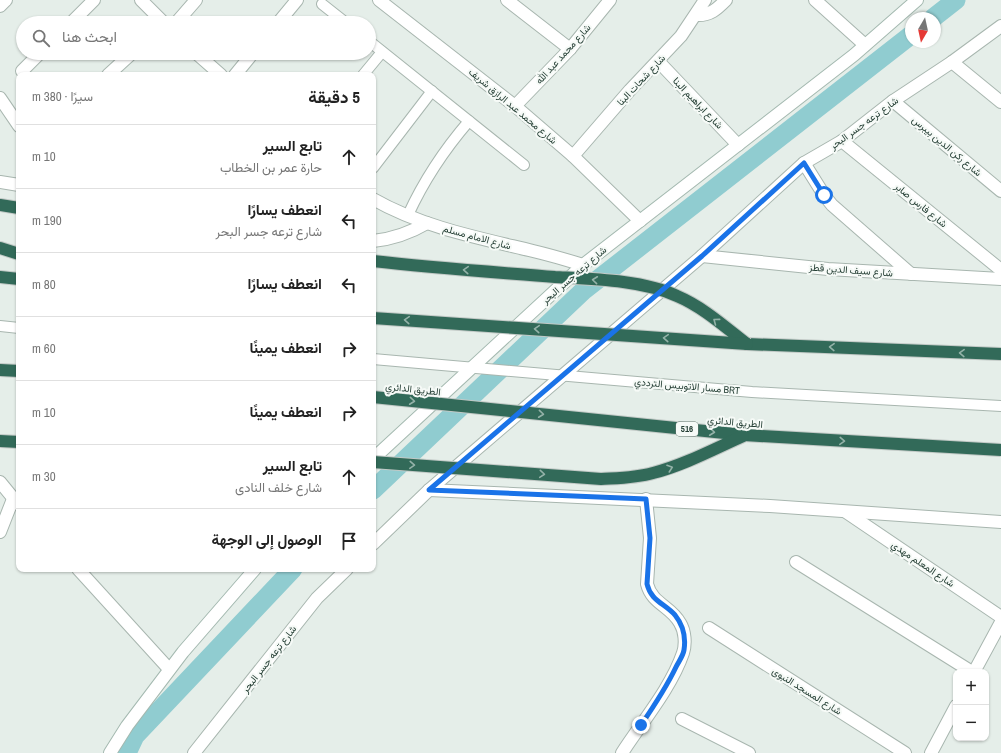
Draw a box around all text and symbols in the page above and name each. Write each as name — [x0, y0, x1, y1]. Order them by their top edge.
north arrow — [905, 12, 941, 48]
search box — [16, 16, 376, 60]
street label: شارع محمد عبد الله — [532, 21, 594, 87]
text: ابحث هنا — [62, 26, 117, 47]
icon: search — [30, 27, 52, 49]
street label: شارع شحات البنا — [614, 52, 668, 108]
street label: شارع محمد عبد الرازق شريف — [466, 65, 560, 147]
street label: شارع ابراهيم البنا — [670, 74, 726, 132]
text: 5 دقيقة — [308, 85, 360, 108]
text: سيرًا · 380 m — [32, 88, 93, 105]
street label: شارع ترعه جسر البحر — [826, 94, 901, 153]
street label: شارع ركن الدين بيبرس — [909, 113, 985, 179]
text: تابع السير — [263, 135, 322, 156]
icon: ahead — [338, 146, 360, 168]
text: 10 m — [32, 148, 56, 165]
text: حارة عمر بن الخطاب — [220, 159, 322, 176]
street label: شارع فارس صابر — [891, 179, 950, 230]
route start — [815, 186, 833, 204]
text: انعطف يسارًا — [248, 199, 322, 220]
icon: left — [338, 210, 360, 232]
text: 190 m — [32, 212, 62, 229]
street label: شارع الامام مسلم — [442, 222, 513, 252]
text: شارع ترعه جسر البحر — [216, 223, 322, 240]
street label: شارع ترعه جسر البحر — [538, 243, 609, 307]
street label: شارع سيف الدين قطز — [808, 261, 894, 279]
one-way arrow — [463, 265, 469, 274]
text: انعطف يسارًا — [248, 273, 322, 294]
icon: left — [338, 274, 360, 296]
text: 80 m — [32, 276, 56, 293]
one-way arrow — [592, 276, 598, 285]
one-way arrow — [404, 316, 410, 325]
one-way arrow — [713, 318, 720, 325]
one-way arrow — [534, 325, 540, 334]
one-way arrow — [663, 334, 669, 343]
text: انعطف يمينًا — [249, 337, 322, 358]
icon: right — [338, 338, 360, 360]
text: 60 m — [32, 340, 56, 357]
one-way arrow — [829, 343, 835, 352]
one-way arrow — [959, 348, 965, 357]
street label: مسار الاتوبيس الترددي BRT — [634, 375, 740, 399]
street label: الطريق الدائري — [384, 380, 441, 400]
one-way arrow — [409, 396, 415, 405]
text: انعطف يمينًا — [249, 401, 322, 422]
icon: right — [338, 402, 360, 424]
text: 10 m — [32, 404, 56, 421]
one-way arrow — [538, 410, 544, 419]
street label: الطريق الدائري — [706, 413, 763, 433]
road number: 516 — [676, 422, 698, 436]
one-way arrow — [709, 427, 715, 436]
one-way arrow — [839, 436, 845, 445]
text: تابع السير — [263, 455, 322, 476]
one-way arrow — [409, 460, 415, 469]
one-way arrow — [666, 464, 673, 472]
icon: ahead — [338, 466, 360, 488]
text: 30 m — [32, 468, 56, 485]
one-way arrow — [539, 470, 545, 479]
text: شارع خلف النادى — [235, 479, 322, 496]
text: الوصول إلى الوجهة — [211, 529, 322, 550]
icon: arrive — [338, 530, 360, 552]
street label: شارع المعلم مهدي — [888, 538, 957, 592]
street label: شارع ترعه جسر البحر — [238, 623, 299, 696]
street label: شارع المسجد النبوى — [770, 664, 844, 718]
map controls — [953, 669, 989, 741]
button: + — [953, 669, 989, 705]
button: − — [953, 705, 989, 741]
route end — [632, 716, 650, 734]

